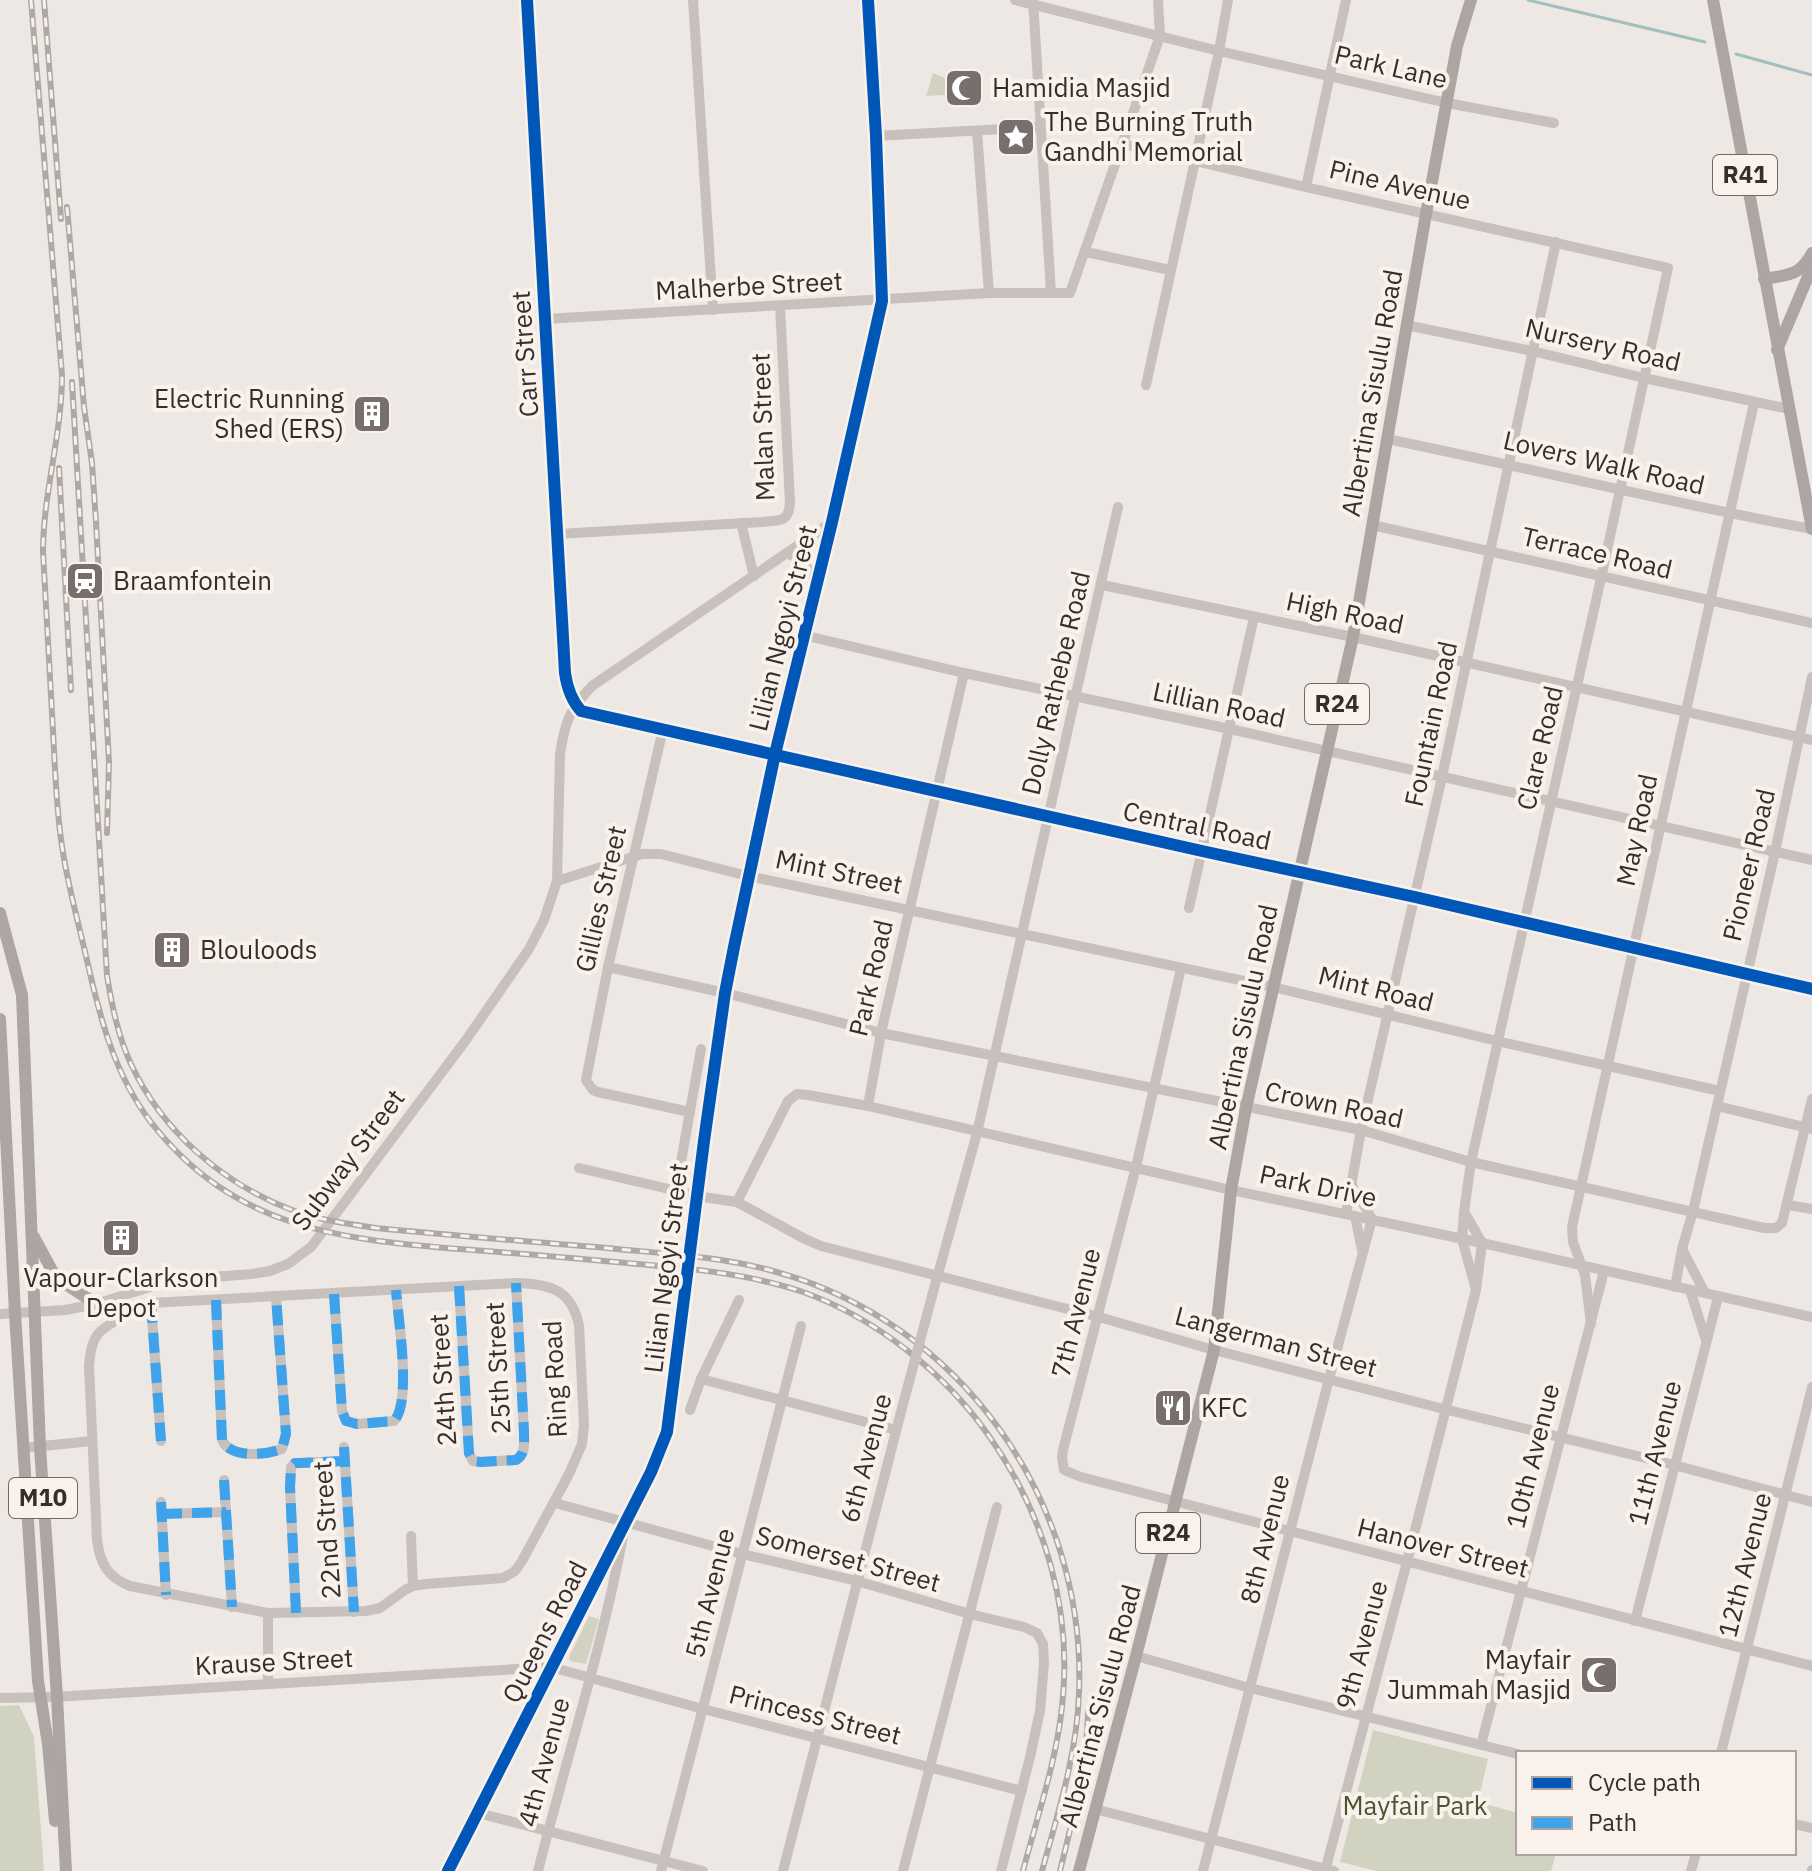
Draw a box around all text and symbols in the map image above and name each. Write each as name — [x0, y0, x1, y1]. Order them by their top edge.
street label: Park Lane — [1332, 37, 1451, 95]
mosque icon: Hamidia Masjid — [943, 67, 985, 109]
place label: Hamidia Masjid — [992, 70, 1171, 104]
place label: The Burning Truth Gandhi Memorial — [1044, 104, 1253, 168]
place icon: The Burning Truth Gandhi Memorial — [995, 116, 1037, 158]
street label: Pine Avenue — [1326, 151, 1474, 217]
road number: R41 — [1713, 155, 1777, 195]
street label: Malherbe Street — [654, 263, 843, 307]
street label: Albertina Sisulu Road — [1333, 267, 1409, 519]
street label: Carr Street — [503, 290, 545, 418]
street label: Nursery Road — [1522, 310, 1684, 378]
street label: Malan Street — [742, 352, 782, 502]
place label: Electric Running Shed (ERS) — [154, 381, 344, 445]
building icon: Electric Running Shed (ERS) — [351, 393, 393, 435]
street label: Lovers Walk Road — [1500, 422, 1708, 502]
street label: Terrace Road — [1519, 518, 1676, 586]
street label: Lilian Ngoyi Street — [740, 521, 824, 734]
station icon: Braamfontein — [64, 560, 106, 602]
place label: Braamfontein — [113, 563, 272, 597]
street label: Dolly Rathebe Road — [1013, 568, 1097, 798]
street label: High Road — [1283, 583, 1407, 641]
street label: Fountain Road — [1396, 638, 1464, 810]
street label: Lillian Road — [1150, 673, 1289, 735]
street label: Clare Road — [1508, 682, 1570, 813]
road number: R24 — [1305, 684, 1369, 724]
street label: May Road — [1608, 771, 1664, 889]
street label: Pioneer Road — [1714, 785, 1782, 944]
street label: Central Road — [1120, 793, 1274, 857]
street label: Gillies Street — [567, 822, 633, 975]
street label: Mint Street — [773, 841, 906, 901]
street label: Albertina Sisulu Road — [1199, 901, 1285, 1153]
street label: Park Road — [840, 916, 900, 1039]
building icon: Blouloods — [151, 929, 193, 971]
place label: Blouloods — [200, 932, 317, 966]
street label: Mint Road — [1315, 957, 1437, 1019]
street label: Crown Road — [1262, 1073, 1407, 1135]
street label: Subway Street — [283, 1082, 412, 1237]
street label: Park Drive — [1256, 1156, 1380, 1214]
street label: Lilian Ngoyi Street — [635, 1161, 695, 1375]
building icon: Vapour-Clarkson Depot — [100, 1217, 142, 1259]
street label: 7th Avenue — [1043, 1244, 1108, 1381]
place label: Vapour-Clarkson Depot — [23, 1260, 219, 1324]
street label: Langerman Street — [1171, 1298, 1381, 1384]
street label: 25th Street — [477, 1301, 517, 1435]
street label: 24th Street — [420, 1313, 464, 1447]
street label: Ring Road — [534, 1319, 574, 1439]
street label: 11th Avenue — [1620, 1377, 1688, 1529]
street label: 10th Avenue — [1498, 1380, 1566, 1532]
restaurant icon: KFC — [1152, 1387, 1194, 1429]
street label: 6th Avenue — [831, 1389, 899, 1526]
place label: KFC — [1201, 1390, 1248, 1424]
street label: 22nd Street — [304, 1460, 348, 1600]
street label: 8th Avenue — [1232, 1470, 1297, 1607]
road number: M10 — [9, 1478, 77, 1518]
street label: 12th Avenue — [1710, 1489, 1778, 1641]
street label: Hanover Street — [1354, 1509, 1532, 1585]
road number: R24 — [1136, 1513, 1200, 1553]
street label: Somerset Street — [752, 1517, 944, 1599]
street label: 5th Avenue — [677, 1524, 742, 1661]
street label: Queens Road — [494, 1555, 594, 1708]
street label: 9th Avenue — [1327, 1576, 1395, 1713]
street label: Albertina Sisulu Road — [1050, 1581, 1148, 1831]
street label: Krause Street — [194, 1640, 354, 1682]
place label: Mayfair Jummah Masjid — [1387, 1642, 1571, 1706]
mosque icon: Mayfair Jummah Masjid — [1578, 1654, 1620, 1696]
street label: Princess Street — [726, 1676, 905, 1752]
street label: 4th Avenue — [509, 1693, 577, 1830]
legend — [1516, 1751, 1796, 1855]
text: Cycle path — [1588, 1766, 1701, 1798]
park label: Mayfair Park — [1342, 1788, 1488, 1822]
text: Path — [1588, 1806, 1637, 1838]

